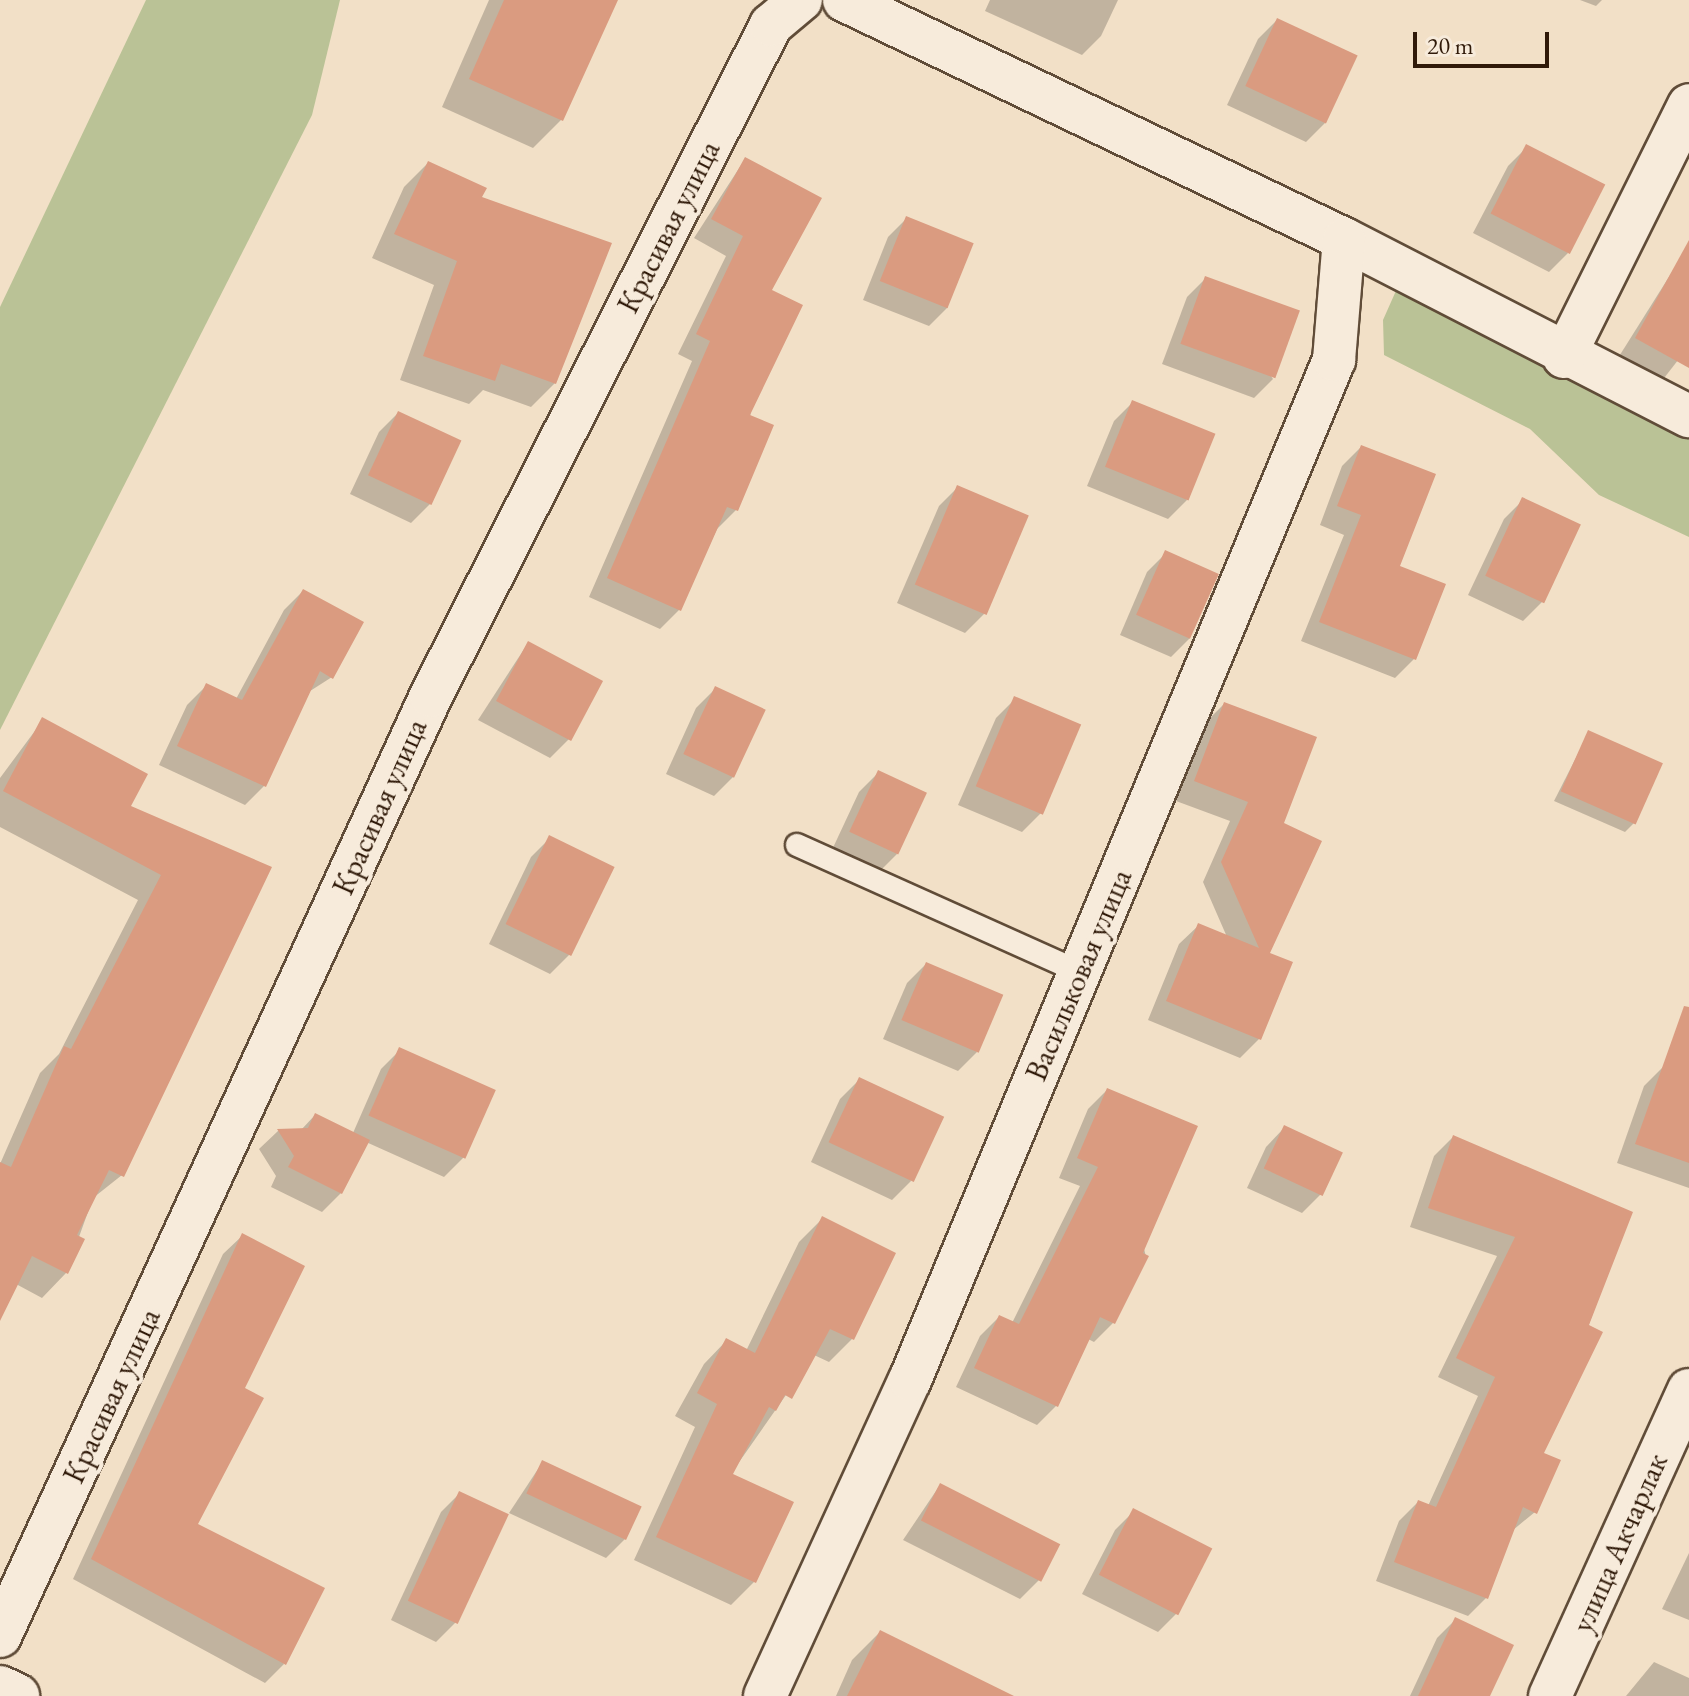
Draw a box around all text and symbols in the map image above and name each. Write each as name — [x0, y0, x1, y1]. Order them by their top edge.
scale bar — [1417, 16, 1553, 66]
text: 20 m — [1427, 30, 1474, 61]
street label: Красивая улица — [610, 135, 728, 319]
street label: Красивая улица — [325, 714, 435, 900]
street label: Васильковая улица — [1018, 864, 1140, 1086]
street label: Красивая улица — [56, 1303, 168, 1489]
street label: улица Акчарлак — [1564, 1448, 1676, 1638]

